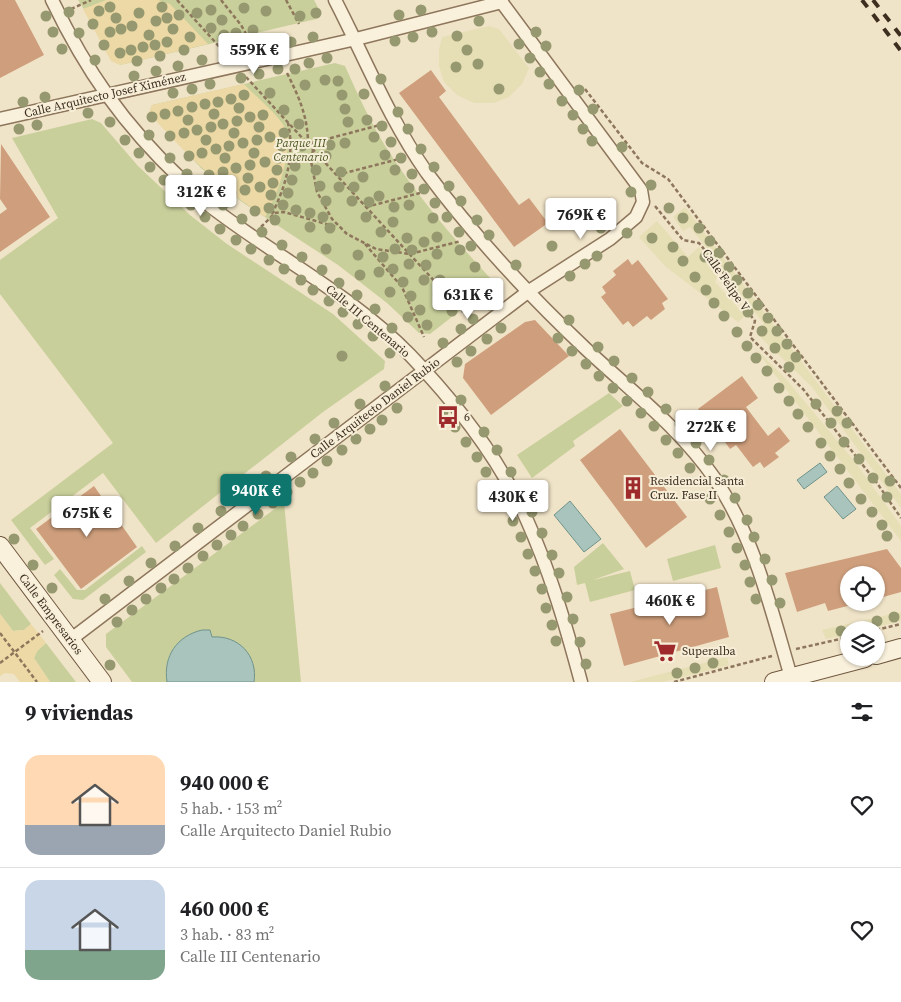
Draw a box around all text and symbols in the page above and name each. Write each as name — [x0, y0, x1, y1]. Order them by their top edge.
pin: 559K € — [213, 32, 295, 75]
text: 559K € — [229, 38, 279, 60]
street label: Calle Arquitecto Josef Ximénez — [23, 68, 188, 121]
park label: Parque III Centenario — [274, 135, 329, 165]
pin: 312K € — [160, 174, 242, 217]
text: 312K € — [176, 180, 226, 202]
pin: 769K € — [540, 198, 622, 240]
text: 769K € — [556, 203, 606, 225]
street label: Calle Felipe V — [699, 246, 753, 314]
pin: 631K € — [427, 278, 509, 320]
street label: Calle III Centenario — [322, 281, 414, 361]
text: 631K € — [443, 283, 493, 305]
street label: Calle Arquitecto Daniel Rubio — [307, 354, 443, 462]
bus stop icon: 6 — [435, 404, 461, 430]
place label: 6 — [464, 409, 470, 425]
pin: 272K € — [670, 410, 752, 452]
text: 272K € — [686, 415, 736, 437]
place label: Residencial Santa Cruz. Fase II — [650, 473, 745, 503]
pin: 940K € — [215, 474, 297, 516]
building icon: Residencial Santa Cruz. Fase II — [620, 475, 646, 501]
text: 940K € — [231, 479, 281, 501]
pin: 430K € — [472, 480, 554, 522]
text: 430K € — [488, 485, 538, 507]
pin: 675K € — [46, 496, 128, 538]
text: 675K € — [62, 501, 112, 523]
map controls — [840, 566, 885, 666]
button: locate — [840, 566, 885, 611]
street label: Calle Empresarios — [15, 570, 87, 658]
pin: 460K € — [629, 584, 711, 626]
text: 460K € — [645, 589, 695, 611]
button: layers — [840, 621, 885, 666]
supermarket icon: Superalba — [652, 638, 678, 664]
place label: Superalba — [682, 643, 737, 659]
text: 9 viviendas — [25, 698, 133, 727]
icon: filters — [848, 698, 876, 726]
text: 940 000 € — [180, 768, 269, 797]
icon: home — [65, 775, 125, 835]
icon: heart — [848, 791, 876, 819]
text: 5 hab. · 153 m² — [180, 797, 282, 819]
text: Calle Arquitecto Daniel Rubio — [180, 819, 392, 841]
text: 460 000 € — [180, 894, 269, 923]
icon: home — [65, 900, 125, 960]
icon: heart — [848, 916, 876, 944]
text: 3 hab. · 83 m² — [180, 923, 274, 945]
text: Calle III Centenario — [180, 945, 321, 967]

